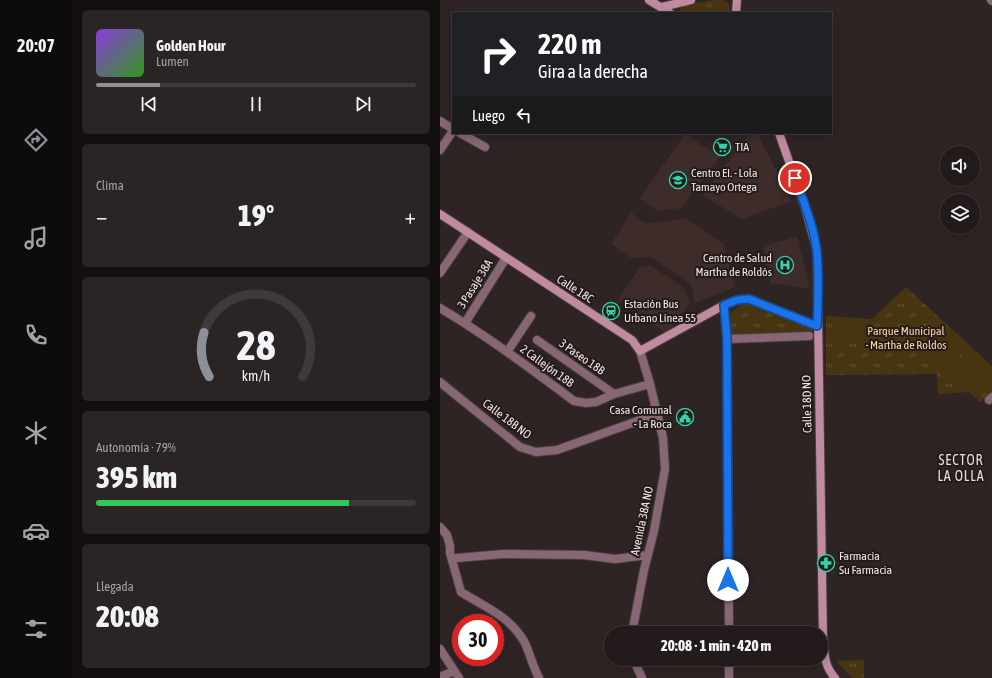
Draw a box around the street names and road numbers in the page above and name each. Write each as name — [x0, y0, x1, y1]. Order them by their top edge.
street label: 3 Pasaje 38A — [454, 257, 496, 311]
street label: Calle 18C — [554, 272, 597, 306]
street label: 3 Paseo 18B — [557, 336, 608, 378]
street label: 2 Callejón 18B — [517, 342, 577, 390]
street label: Calle 18D NO — [799, 375, 815, 433]
street label: Calle 18B NO — [480, 396, 534, 442]
street label: Avenida 38A NO — [628, 485, 656, 557]

